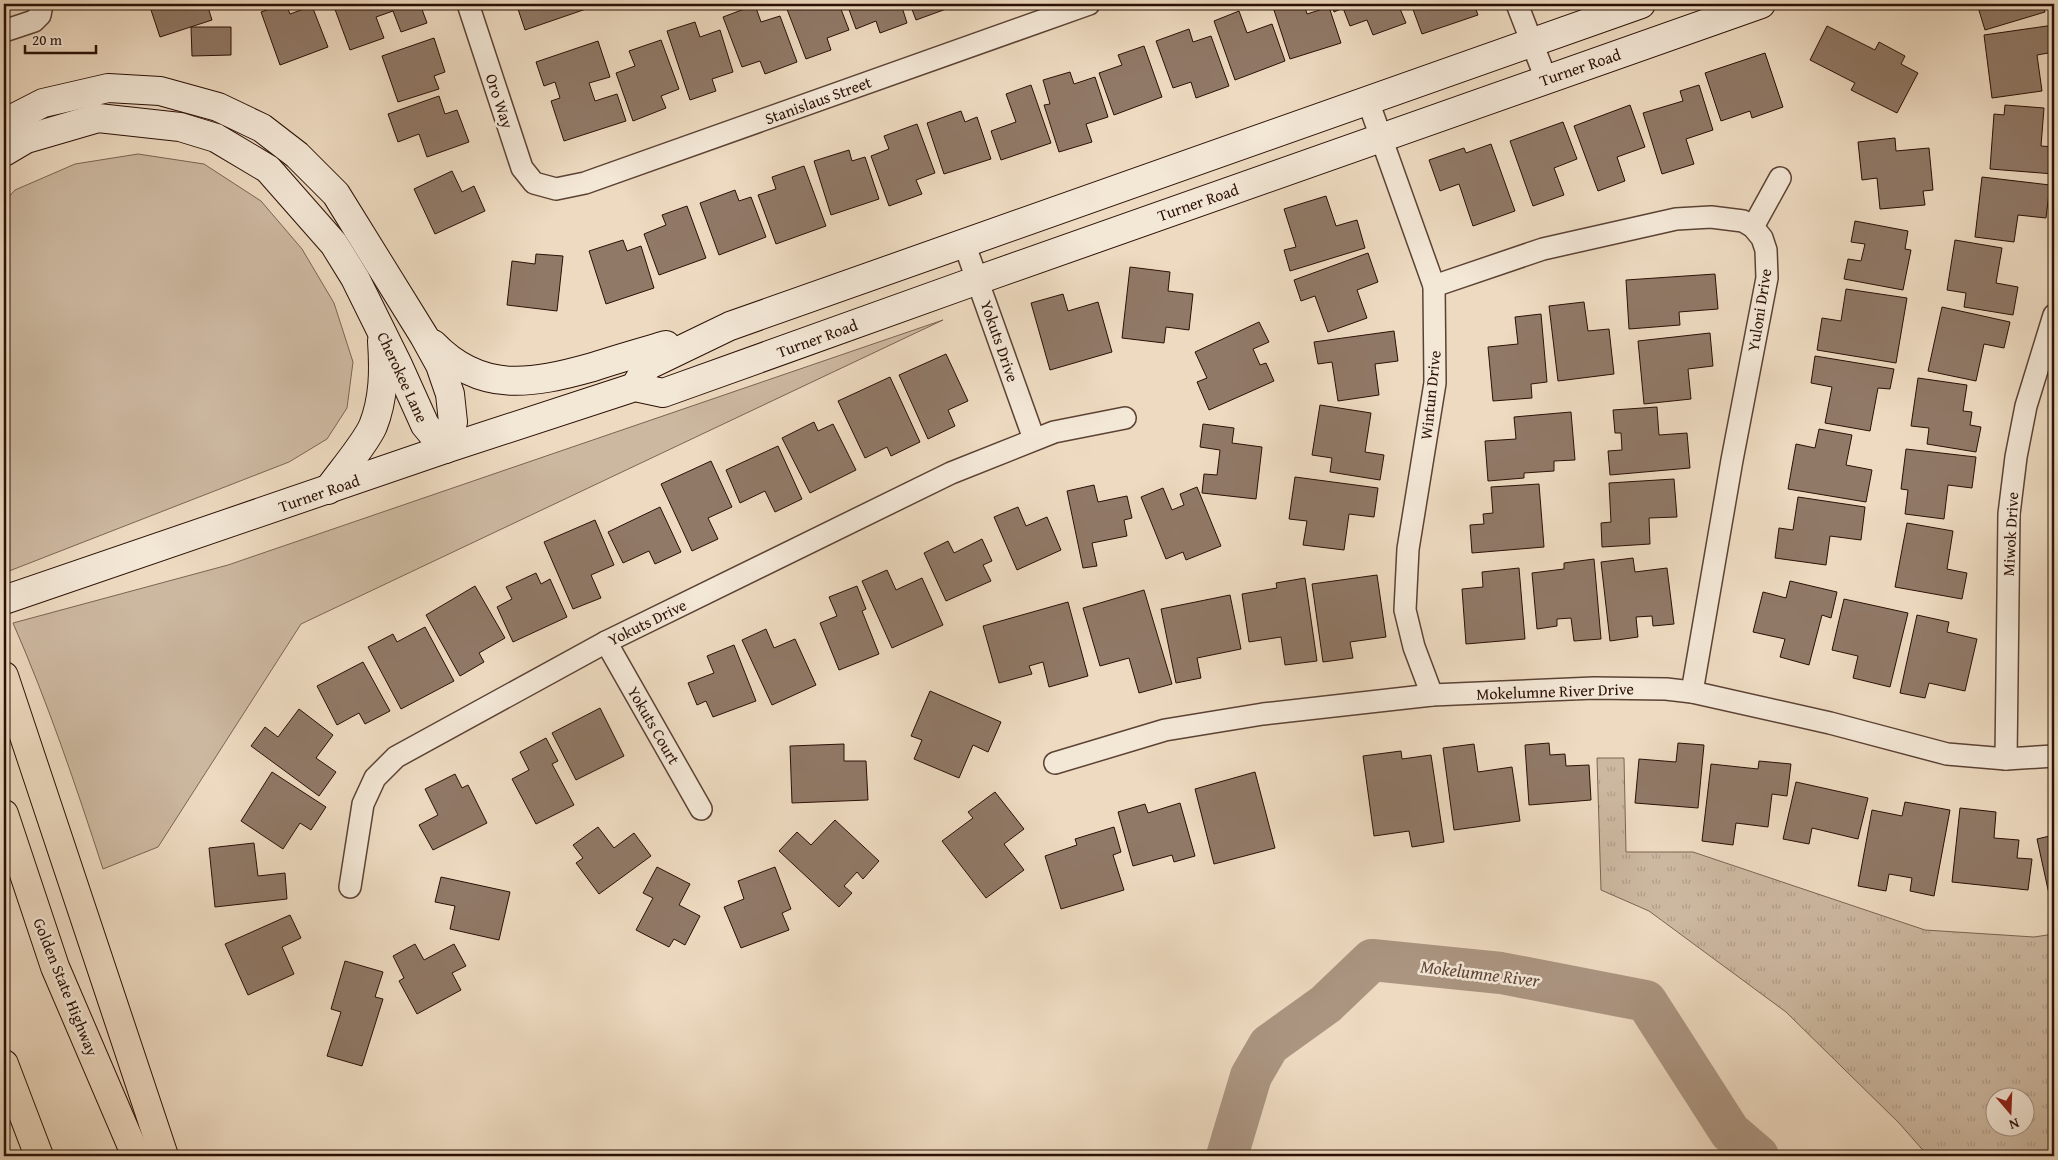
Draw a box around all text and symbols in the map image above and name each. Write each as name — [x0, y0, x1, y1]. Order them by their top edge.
scale bar — [25, 22, 96, 54]
text: 20 m — [32, 29, 63, 50]
street label: Turner Road — [1536, 42, 1624, 92]
street label: Stanislaus Street — [761, 69, 875, 130]
street label: Oro Way — [480, 71, 520, 131]
street label: Turner Road — [1154, 177, 1242, 227]
street label: Yuloni Drive — [1741, 267, 1777, 353]
street label: Yokuts Drive — [975, 297, 1025, 385]
street label: Turner Road — [773, 312, 861, 364]
street label: Cherokee Lane — [371, 328, 435, 426]
street label: Wintun Drive — [1413, 349, 1447, 441]
street label: Turner Road — [275, 468, 363, 518]
street label: Miwok Drive — [1996, 491, 2024, 577]
street label: Yokuts Drive — [604, 593, 690, 651]
street label: Mokelumne River Drive — [1476, 676, 1634, 706]
street label: Yokuts Court — [622, 681, 686, 769]
street label: Golden State Highway — [27, 914, 105, 1060]
water label: Mokelumne River — [1419, 952, 1542, 994]
north arrow — [1986, 1088, 2036, 1138]
text: N — [2006, 1113, 2022, 1135]

